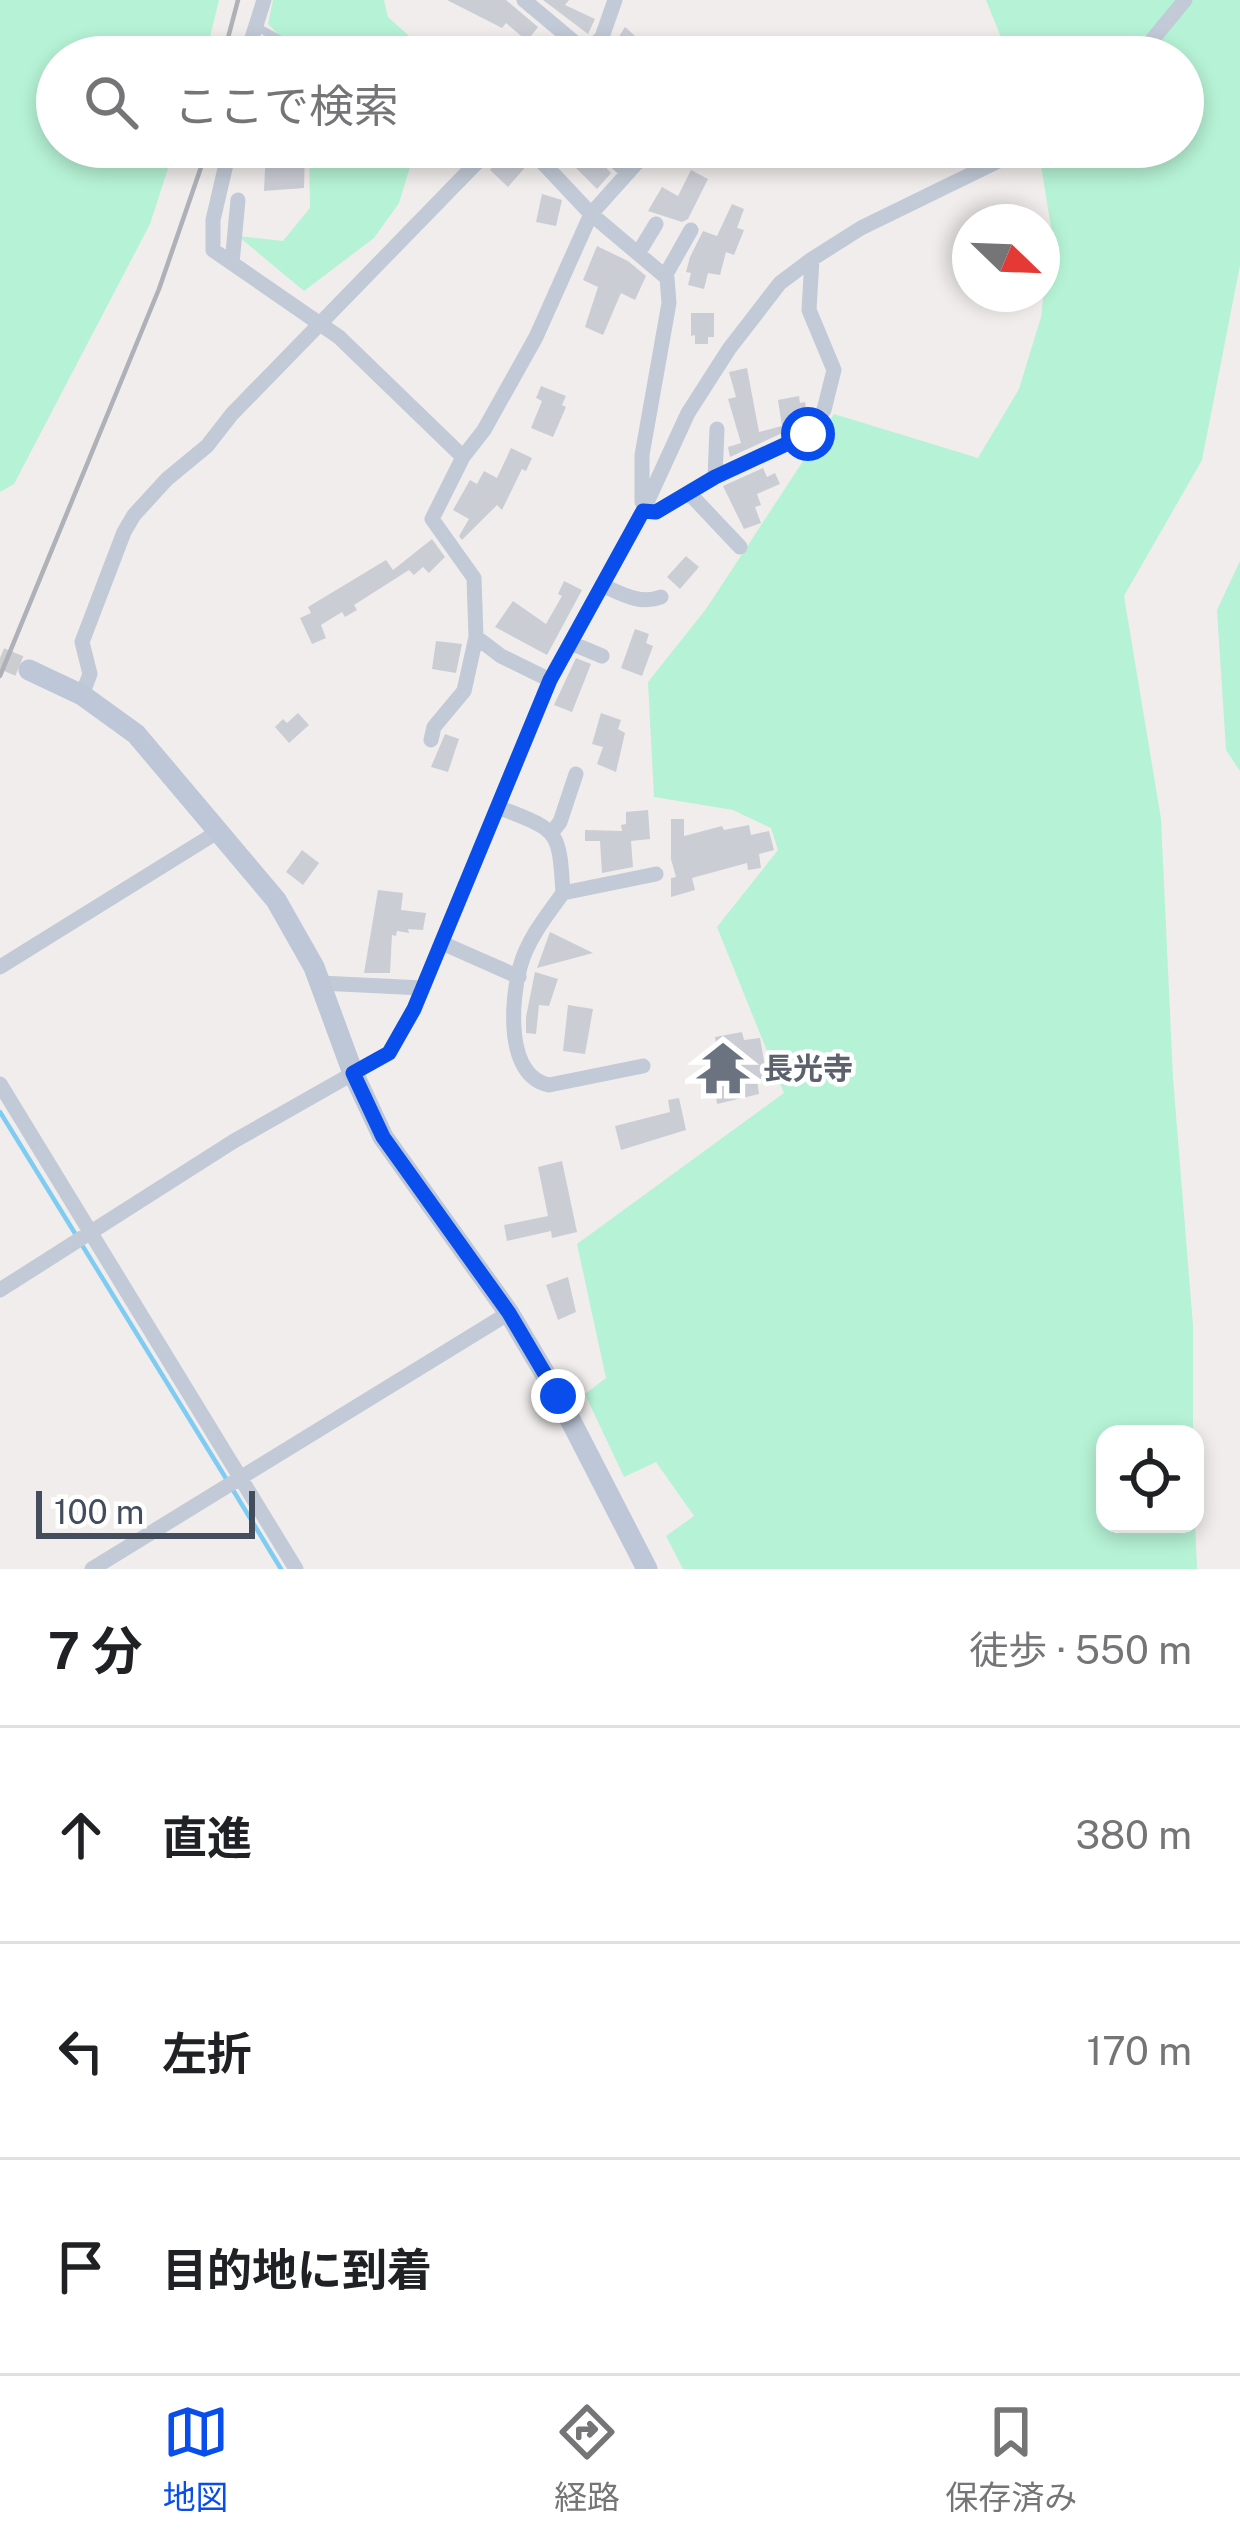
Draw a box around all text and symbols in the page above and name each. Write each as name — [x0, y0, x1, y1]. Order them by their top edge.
search box — [36, 36, 1204, 168]
icon: search — [78, 69, 144, 135]
text: ここで検索 — [174, 79, 399, 132]
north arrow — [952, 204, 1060, 312]
route start — [781, 407, 835, 461]
temple icon: 長光寺 — [694, 1039, 752, 1097]
place label: 長光寺 — [763, 1050, 853, 1086]
route end — [531, 1369, 585, 1423]
map controls — [1096, 1425, 1204, 1533]
button: locate — [1096, 1425, 1204, 1533]
scale bar — [36, 1485, 255, 1538]
text: 100 m — [54, 1493, 144, 1531]
text: 7 分 — [48, 1621, 142, 1680]
text: 徒歩 · 550 m — [969, 1627, 1192, 1673]
icon: ahead — [48, 1802, 114, 1868]
text: 直進 — [162, 1811, 252, 1864]
text: 380 m — [1076, 1812, 1192, 1858]
icon: left — [48, 2018, 114, 2084]
text: 左折 — [162, 2027, 252, 2080]
text: 170 m — [1086, 2028, 1192, 2074]
icon: arrive — [48, 2234, 114, 2300]
text: 目的地に到着 — [162, 2243, 432, 2296]
tab: 地図 — [163, 2399, 229, 2519]
tab: 経路 — [554, 2399, 620, 2519]
tab: 保存済み — [945, 2399, 1077, 2519]

